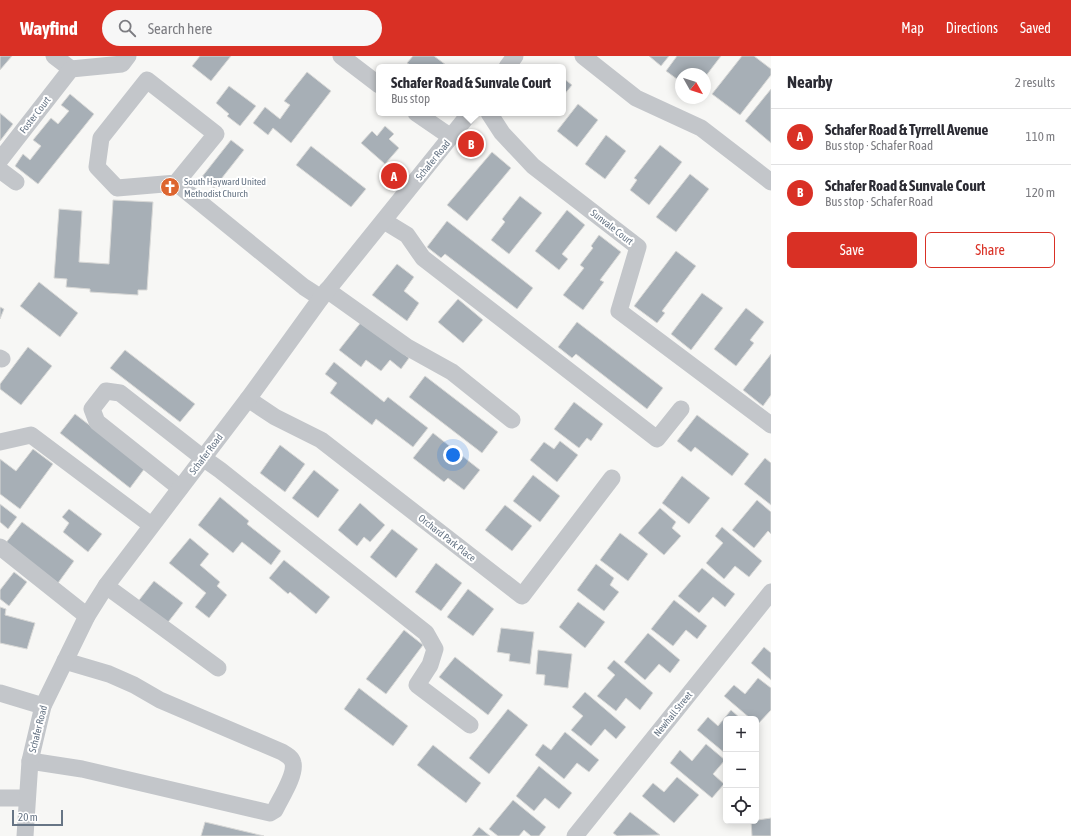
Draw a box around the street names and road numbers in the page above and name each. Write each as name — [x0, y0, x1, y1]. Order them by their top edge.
street label: Foster Court — [17, 94, 53, 136]
street label: Schafer Road — [414, 138, 453, 182]
street label: Sunvale Court — [589, 207, 635, 247]
street label: Schafer Road — [187, 431, 225, 477]
street label: Orchard Park Place — [416, 512, 478, 564]
street label: Newhall Street — [652, 689, 694, 739]
street label: Schafer Road — [27, 704, 49, 754]

